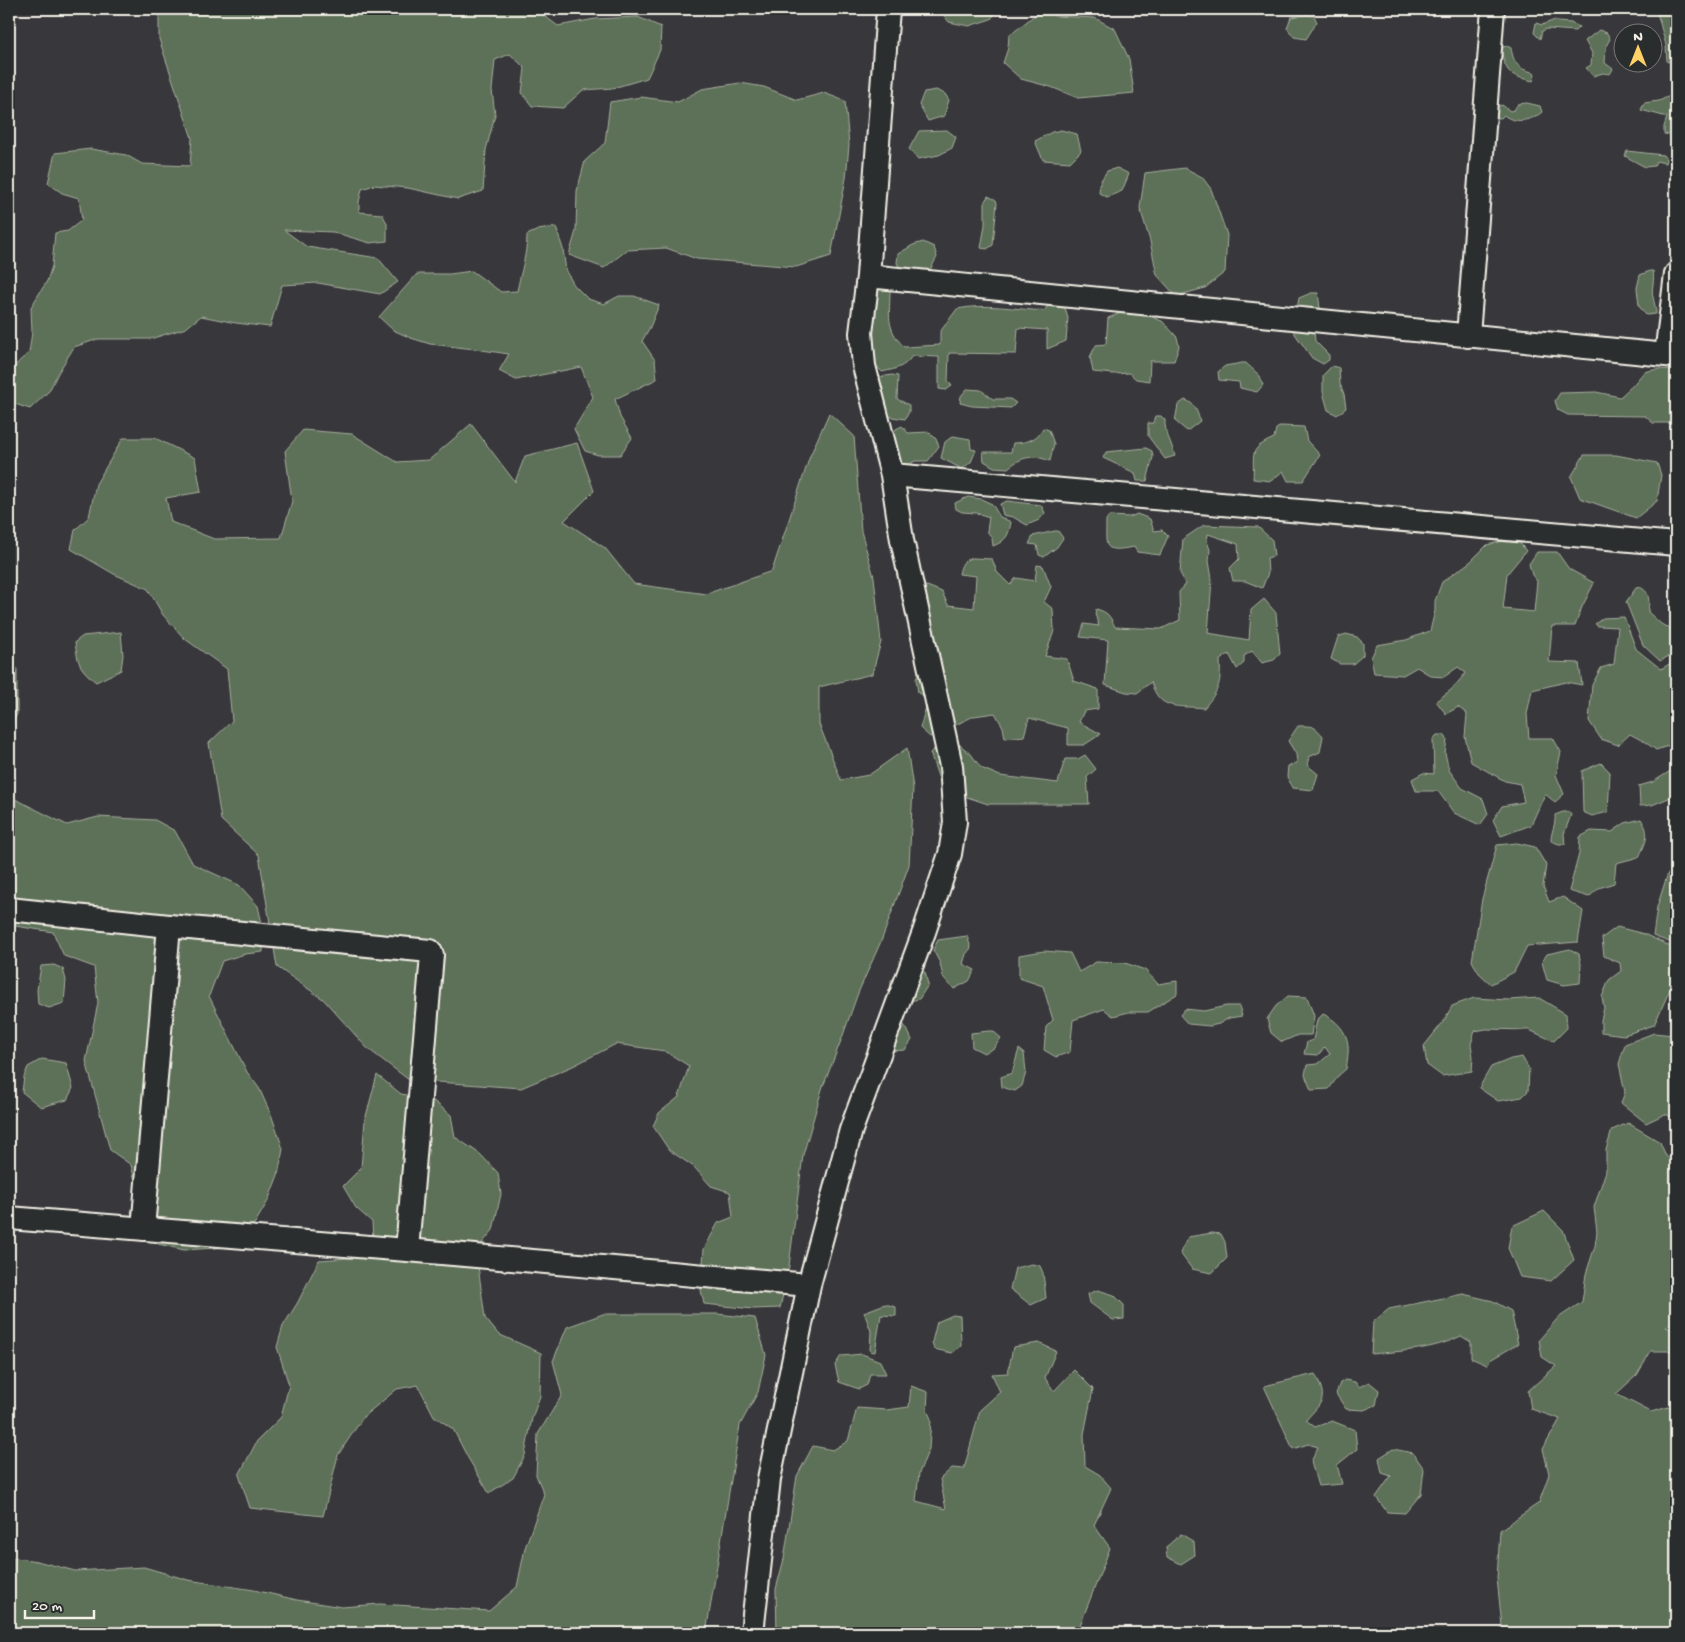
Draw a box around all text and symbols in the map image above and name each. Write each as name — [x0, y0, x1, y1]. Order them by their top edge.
north arrow — [1612, 22, 1662, 72]
text: N — [1633, 29, 1643, 46]
scale bar — [25, 1587, 94, 1619]
text: 20 m — [32, 1598, 62, 1616]

